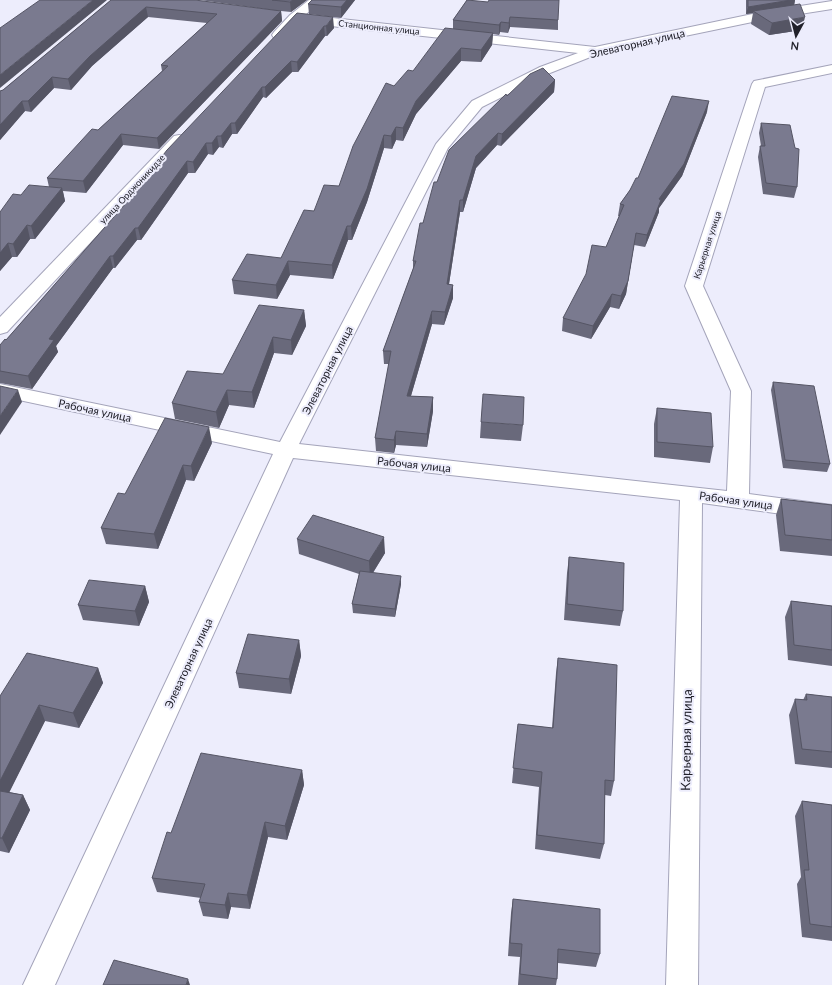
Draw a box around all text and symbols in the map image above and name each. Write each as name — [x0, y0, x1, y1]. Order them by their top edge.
north arrow — [776, 16, 816, 56]
street label: Станционная улица — [338, 17, 420, 37]
street label: Элеваторная улица — [588, 26, 686, 60]
text: N — [790, 39, 800, 53]
street label: улица Орджоникидзе — [97, 152, 167, 226]
street label: Карьерная улица — [691, 210, 723, 280]
street label: Элеваторная улица — [299, 324, 355, 416]
street label: Рабочая улица — [57, 396, 133, 424]
street label: Рабочая улица — [377, 454, 451, 474]
street label: Рабочая улица — [698, 488, 774, 512]
street label: Элеваторная улица — [161, 616, 215, 710]
street label: Карьерная улица — [677, 689, 695, 791]

